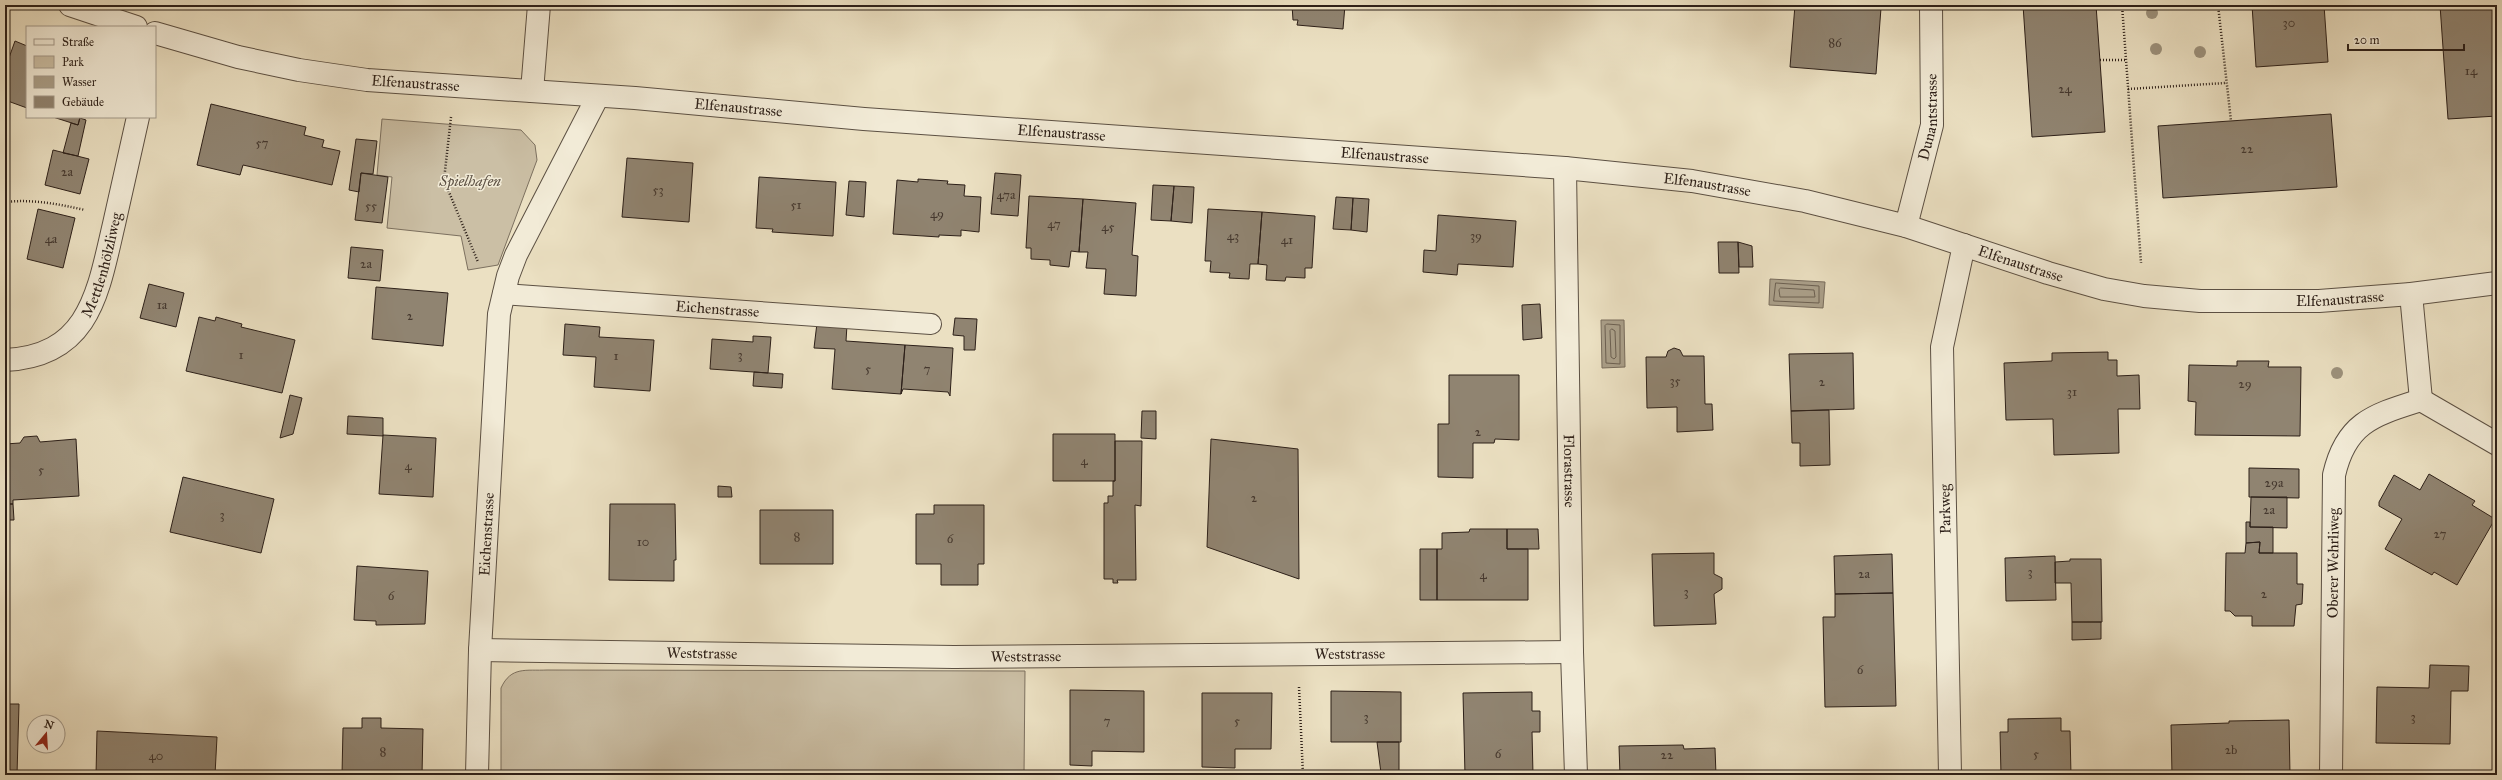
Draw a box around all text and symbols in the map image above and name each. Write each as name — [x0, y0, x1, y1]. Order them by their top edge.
house number: 30 — [2283, 15, 2295, 31]
legend — [26, 26, 156, 118]
scale bar — [2348, 26, 2464, 52]
text: 20 m — [2354, 33, 2380, 47]
text: Straße — [62, 35, 94, 49]
house number: 86 — [1828, 35, 1842, 51]
text: Park — [62, 55, 84, 69]
house number: 14 — [2465, 63, 2478, 79]
street label: Elfenaustrasse — [371, 71, 460, 95]
street label: Dunantstrasse — [1914, 73, 1941, 162]
text: Wasser — [62, 75, 97, 89]
house number: 24 — [2058, 81, 2073, 97]
street label: Elfenaustrasse — [694, 94, 783, 120]
text: Gebäude — [62, 95, 104, 109]
street label: Elfenaustrasse — [1017, 121, 1106, 145]
house number: 57 — [256, 135, 269, 151]
house number: 22 — [2241, 141, 2254, 157]
street label: Elfenaustrasse — [1340, 143, 1429, 167]
house number: 2a — [61, 164, 73, 180]
street label: Elfenaustrasse — [1663, 169, 1752, 200]
park label: Spielhafen — [438, 172, 501, 191]
house number: 53 — [652, 182, 664, 198]
house number: 47a — [996, 187, 1016, 203]
house number: 51 — [790, 197, 802, 213]
house number: 55 — [365, 198, 377, 214]
house number: 49 — [930, 206, 944, 222]
street label: Mettlenhölzliweg — [77, 210, 126, 321]
house number: 47 — [1047, 216, 1061, 232]
house number: 45 — [1101, 219, 1115, 235]
house number: 43 — [1227, 228, 1239, 244]
house number: 39 — [1470, 228, 1482, 244]
house number: 4a — [45, 231, 58, 247]
house number: 41 — [1281, 232, 1293, 248]
street label: Elfenaustrasse — [1976, 242, 2065, 286]
house number: 2a — [360, 256, 372, 272]
street label: Elfenaustrasse — [2296, 287, 2385, 310]
house number: 1a — [157, 297, 168, 313]
street label: Eichenstrasse — [675, 297, 760, 321]
house number: 2 — [407, 308, 414, 324]
house number: 1 — [238, 347, 244, 363]
house number: 3 — [737, 347, 743, 363]
house number: 1 — [613, 348, 619, 364]
house number: 5 — [865, 361, 871, 377]
house number: 7 — [924, 361, 931, 377]
house number: 35 — [1669, 373, 1681, 389]
house number: 2 — [1819, 374, 1826, 390]
house number: 29 — [2238, 376, 2252, 392]
house number: 31 — [2067, 384, 2077, 400]
house number: 2 — [1475, 424, 1482, 440]
street label: Florastrasse — [1560, 434, 1579, 508]
house number: 4 — [1080, 453, 1088, 469]
house number: 4 — [404, 458, 412, 474]
house number: 5 — [38, 462, 44, 478]
house number: 29a — [2265, 475, 2284, 491]
street label: Parkweg — [1936, 483, 1954, 534]
house number: 2 — [1251, 490, 1258, 506]
street label: Eichenstrasse — [475, 492, 498, 577]
house number: 2a — [2263, 502, 2275, 518]
house number: 3 — [219, 507, 225, 523]
street label: Oberer Wehrliweg — [2324, 507, 2343, 618]
house number: 27 — [2434, 526, 2447, 542]
house number: 8 — [794, 529, 801, 545]
house number: 6 — [947, 531, 954, 547]
house number: 10 — [637, 534, 649, 550]
house number: 3 — [2027, 564, 2033, 580]
house number: 2a — [1858, 566, 1870, 582]
house number: 4 — [1479, 567, 1487, 583]
house number: 3 — [1683, 584, 1689, 600]
house number: 2 — [2261, 586, 2268, 602]
house number: 6 — [388, 588, 395, 604]
street label: Weststrasse — [667, 644, 737, 663]
street label: Weststrasse — [1315, 645, 1385, 663]
street label: Weststrasse — [991, 647, 1061, 666]
house number: 6 — [1857, 662, 1864, 678]
house number: 3 — [1363, 709, 1369, 725]
house number: 3 — [2410, 709, 2416, 725]
house number: 7 — [1104, 713, 1111, 729]
house number: 5 — [1234, 713, 1240, 729]
north arrow — [26, 714, 66, 754]
text: N — [42, 717, 56, 733]
house number: 2b — [2225, 742, 2237, 758]
house number: 8 — [380, 744, 387, 760]
house number: 6 — [1495, 746, 1502, 762]
house number: 5 — [2033, 746, 2039, 762]
house number: 22 — [1661, 747, 1674, 763]
house number: 40 — [149, 748, 163, 764]

